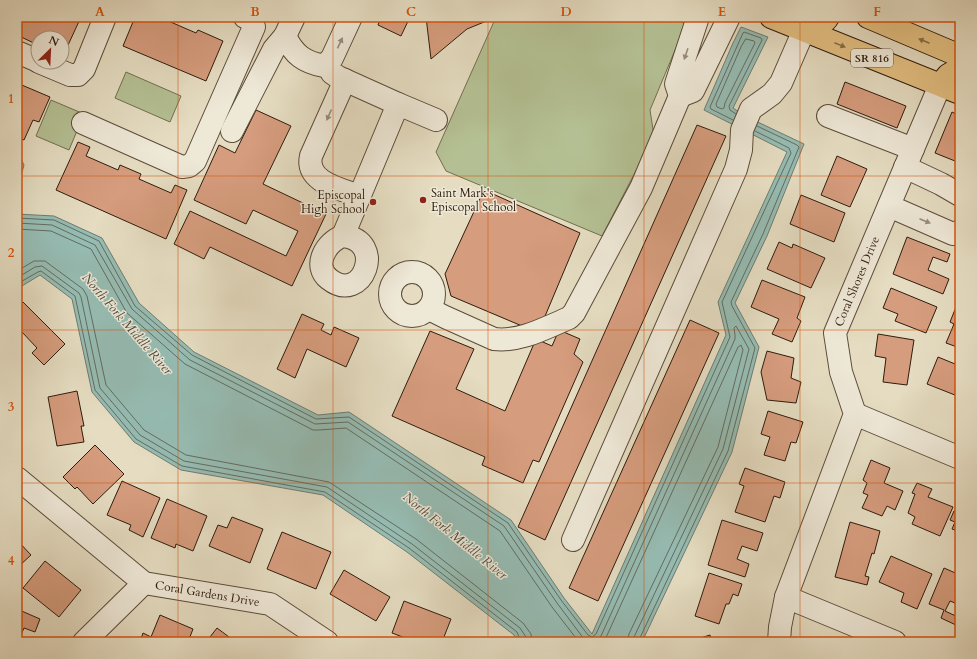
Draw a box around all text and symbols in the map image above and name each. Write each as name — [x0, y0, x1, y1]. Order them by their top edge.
text: A — [95, 3, 105, 21]
text: B — [250, 3, 260, 21]
text: C — [406, 3, 416, 21]
text: D — [560, 3, 572, 21]
text: E — [718, 3, 726, 21]
text: F — [873, 3, 881, 21]
north arrow — [30, 30, 70, 70]
text: N — [46, 33, 62, 50]
one-way arrow — [337, 37, 343, 48]
one-way arrow — [918, 37, 930, 43]
one-way arrow — [835, 42, 847, 48]
one-way arrow — [682, 48, 688, 60]
road number: SR 816 — [851, 49, 893, 67]
text: 1 — [8, 90, 14, 108]
one-way arrow — [326, 110, 332, 121]
place label: Saint Mark's Episcopal School — [431, 185, 516, 215]
place label: Episcopal High School — [301, 187, 365, 217]
marker: Saint Mark's Episcopal School — [418, 195, 428, 205]
marker: Episcopal High School — [368, 197, 378, 207]
one-way arrow — [919, 218, 930, 224]
street label: Coral Shores Drive — [831, 234, 883, 329]
text: 2 — [8, 244, 15, 262]
water label: North Fork Middle River — [78, 269, 177, 379]
text: 3 — [8, 398, 15, 416]
water label: North Fork Middle River — [399, 488, 512, 584]
text: 4 — [8, 552, 15, 570]
street label: Coral Gardens Drive — [154, 577, 261, 610]

